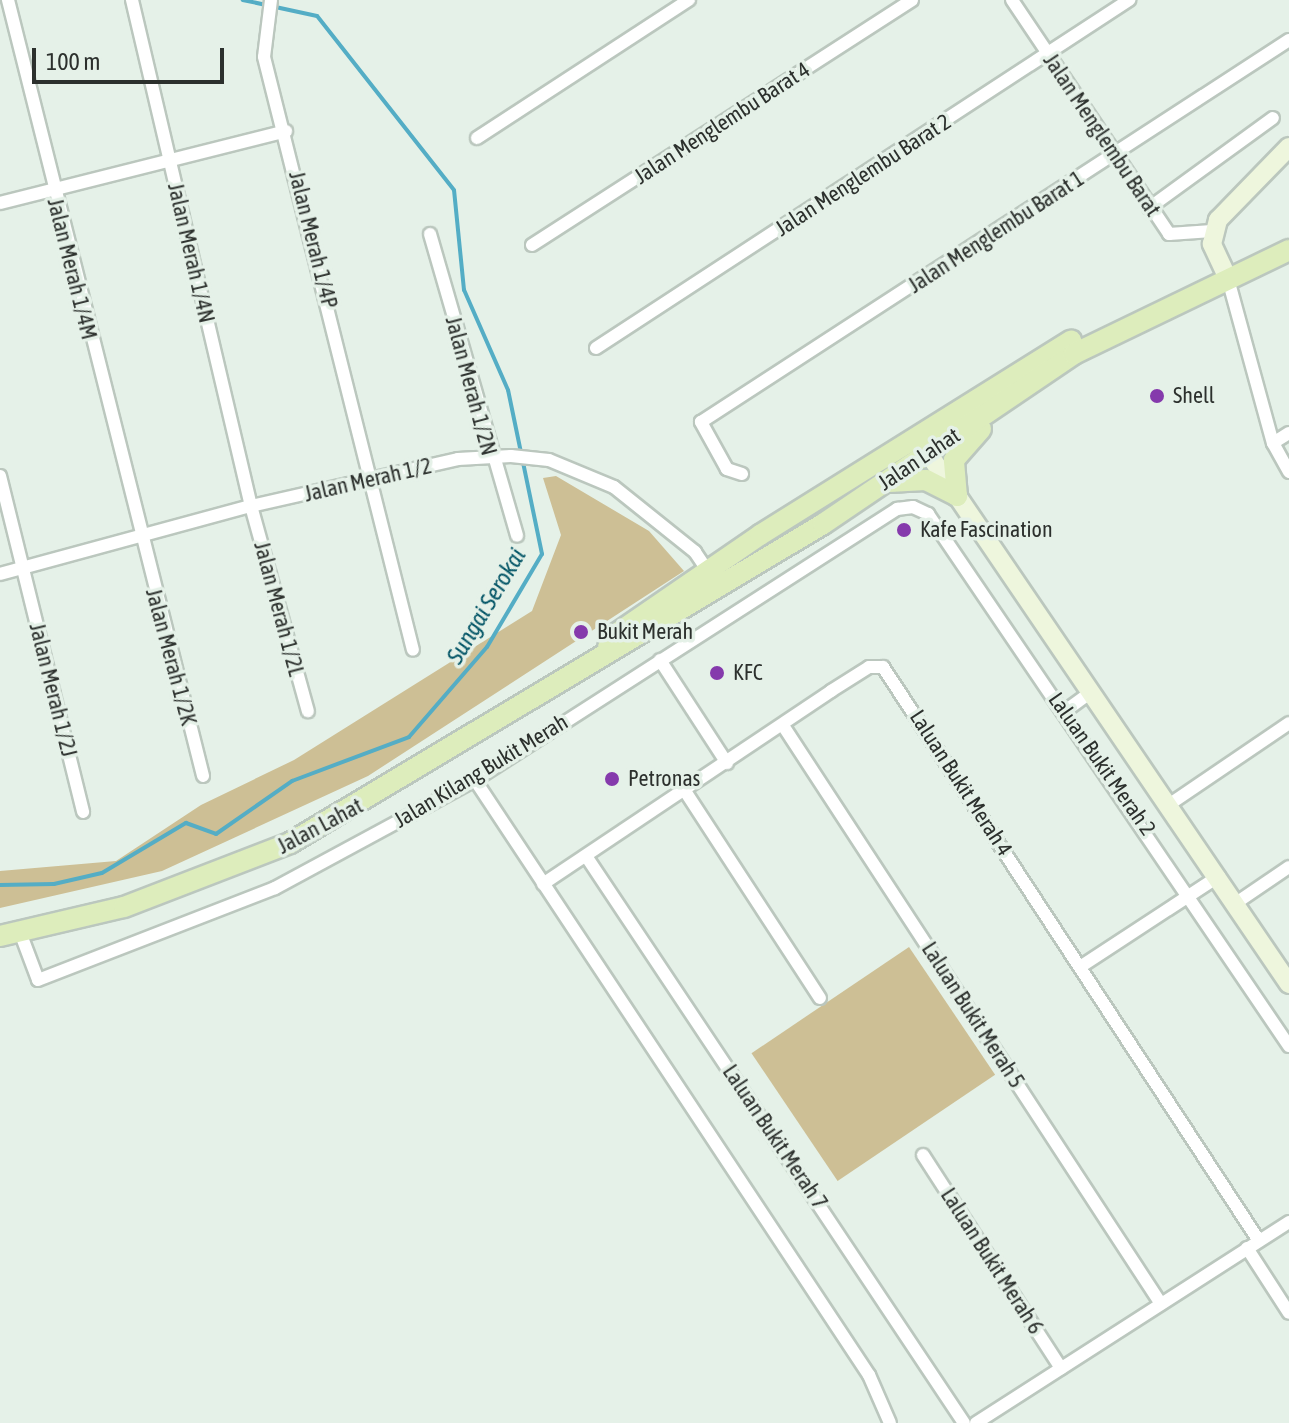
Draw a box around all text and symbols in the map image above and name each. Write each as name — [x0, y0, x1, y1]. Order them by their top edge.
scale bar — [36, 32, 228, 82]
text: 100 m — [46, 48, 100, 75]
street label: Jalan Menglembu Barat — [1038, 49, 1166, 221]
street label: Jalan Menglembu Barat 4 — [629, 56, 815, 190]
street label: Jalan Menglembu Barat 2 — [770, 108, 956, 242]
street label: Jalan Menglembu Barat 1 — [903, 165, 1089, 299]
street label: Jalan Merah 1/4P — [283, 169, 343, 311]
street label: Jalan Merah 1/4N — [162, 180, 220, 326]
street label: Jalan Merah 1/4M — [42, 196, 102, 342]
street label: Jalan Merah 1/2N — [440, 314, 502, 458]
place label: Shell — [1173, 383, 1215, 409]
marker: Shell — [1148, 387, 1166, 405]
street label: Jalan Lahat — [873, 422, 965, 496]
street label: Jalan Merah 1/2 — [302, 453, 434, 507]
place label: Kafe Fascination — [920, 517, 1053, 543]
marker: Kafe Fascination — [895, 521, 913, 539]
street label: Jalan Merah 1/2L — [248, 539, 310, 679]
water label: Sungai Serokai — [440, 543, 532, 669]
street label: Jalan Merah 1/2K — [140, 586, 202, 728]
place label: Bukit Merah — [597, 619, 693, 645]
street label: Jalan Merah 1/2J — [24, 620, 82, 760]
marker: Bukit Merah — [572, 623, 590, 641]
place label: KFC — [733, 660, 763, 686]
marker: KFC — [708, 664, 726, 682]
street label: Laluan Bukit Merah 2 — [1043, 687, 1161, 841]
street label: Laluan Bukit Merah 4 — [904, 705, 1018, 861]
street label: Jalan Kilang Bukit Merah — [389, 709, 573, 833]
place label: Petronas — [628, 766, 700, 792]
marker: Petronas — [603, 770, 621, 788]
street label: Jalan Lahat — [273, 793, 367, 859]
street label: Laluan Bukit Merah 5 — [916, 937, 1030, 1093]
street label: Laluan Bukit Merah 7 — [717, 1060, 833, 1214]
street label: Laluan Bukit Merah 6 — [935, 1183, 1049, 1339]

